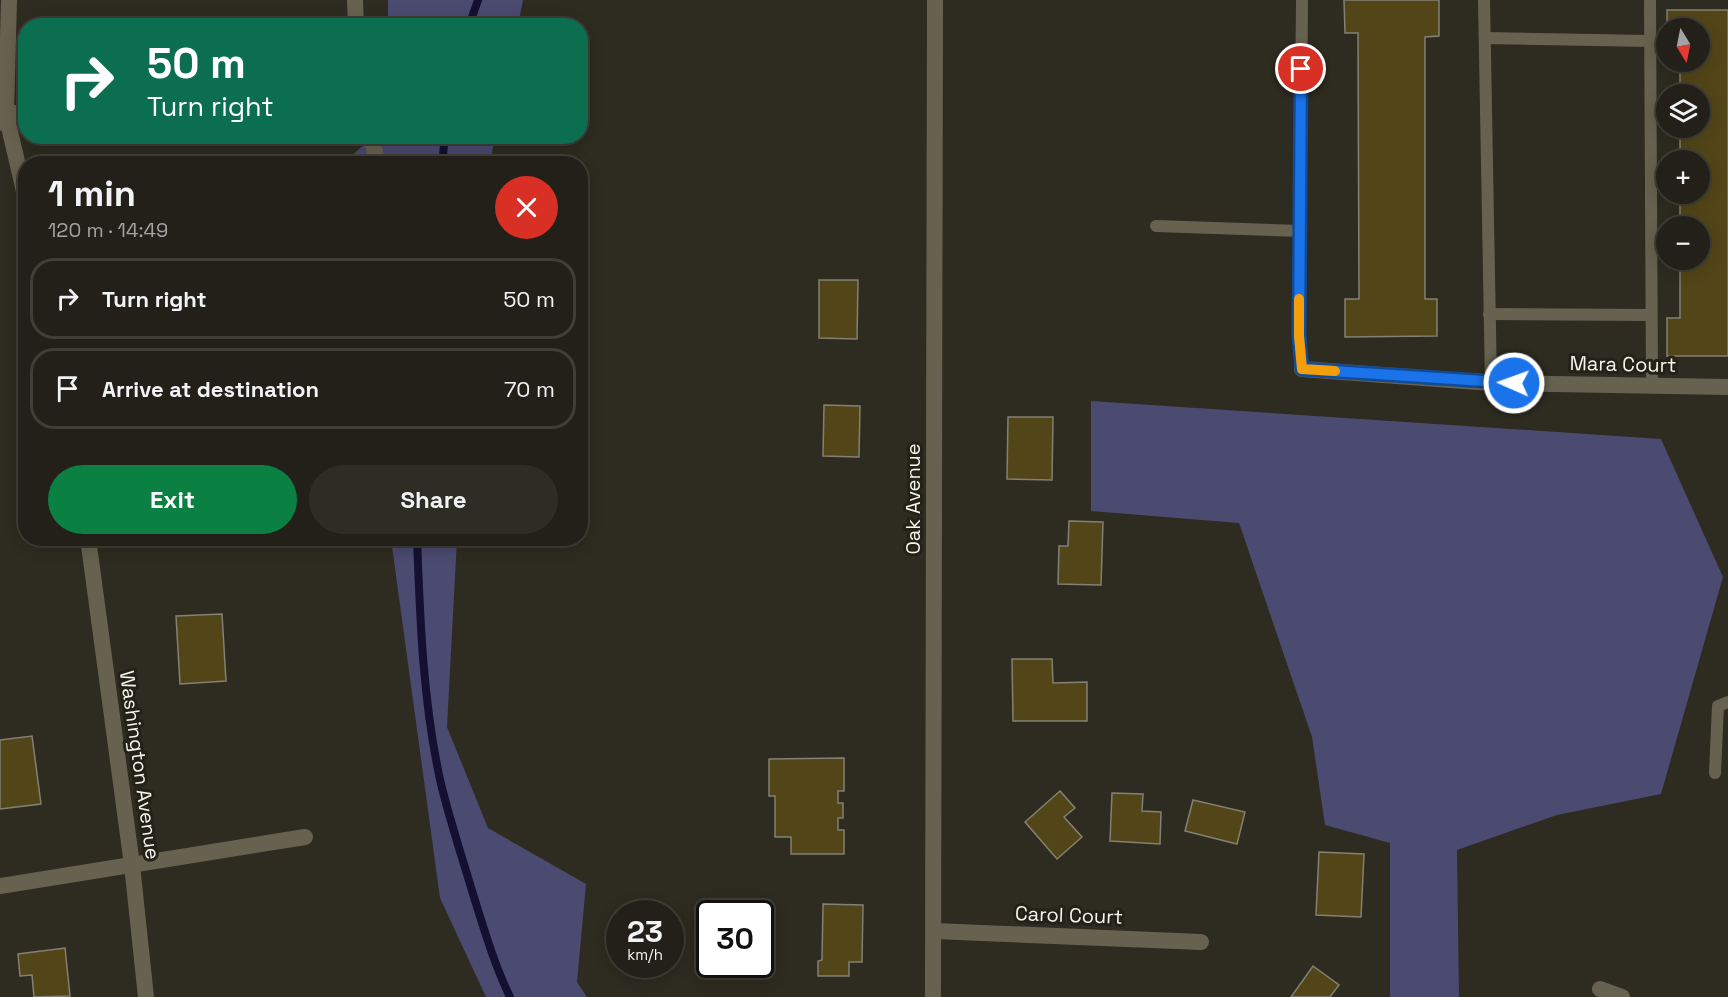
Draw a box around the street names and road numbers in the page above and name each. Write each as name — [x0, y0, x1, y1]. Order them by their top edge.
street label: Mara Court — [1569, 350, 1677, 378]
street label: Oak Avenue — [900, 443, 926, 555]
street label: Washington Avenue — [114, 669, 166, 861]
street label: Carol Court — [1015, 900, 1123, 930]

